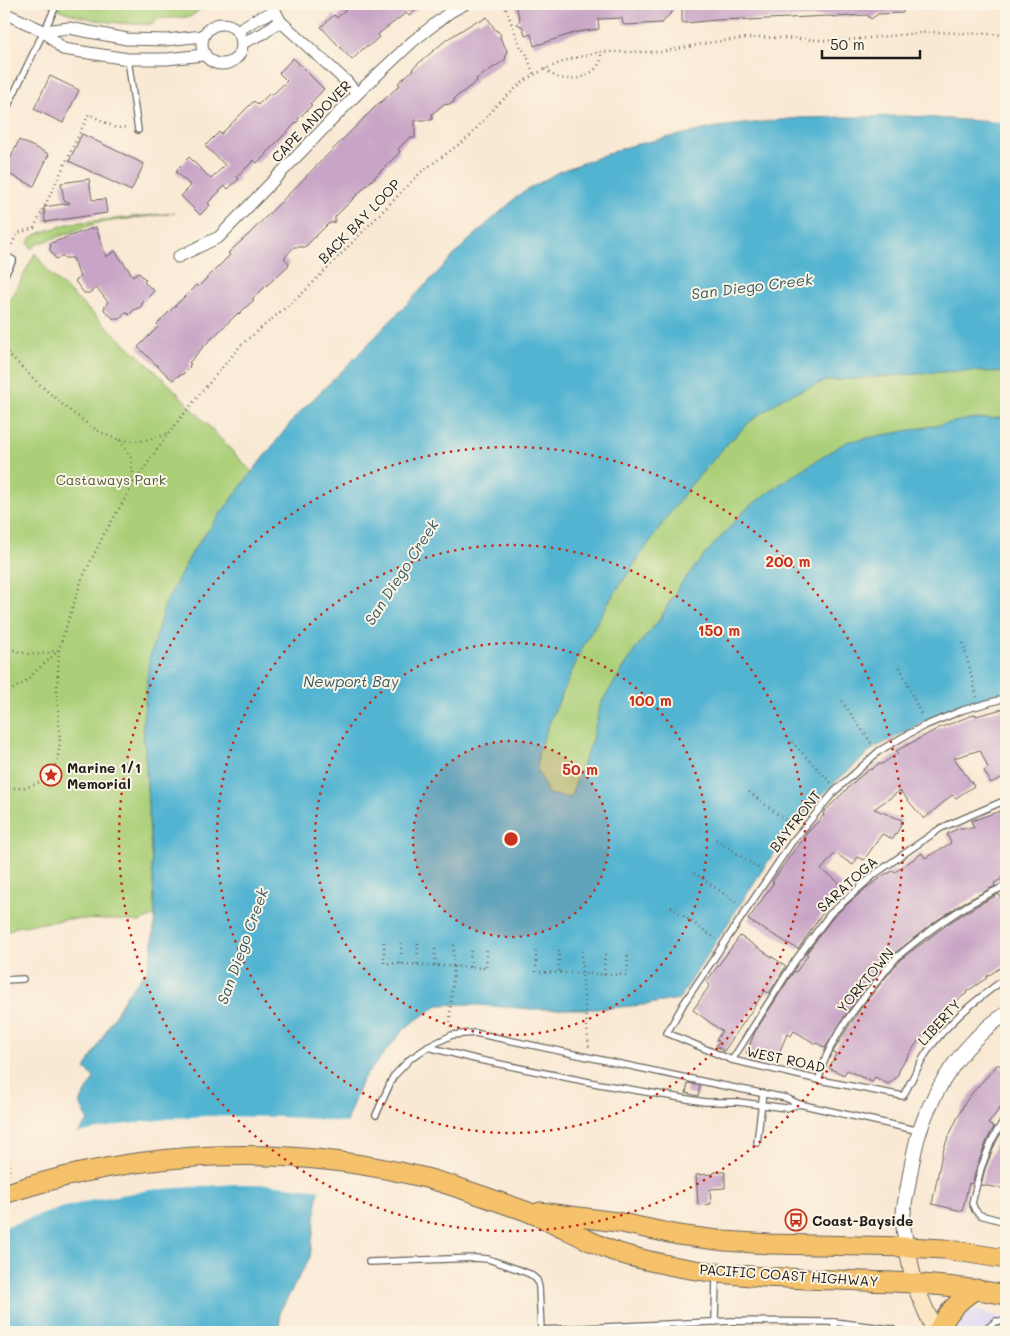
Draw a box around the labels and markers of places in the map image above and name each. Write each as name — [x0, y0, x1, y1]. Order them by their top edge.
place label: Marine 1/1 Memorial — [67, 758, 141, 793]
place icon: Marine 1/1 Memorial — [39, 763, 63, 787]
centre of rings — [502, 830, 520, 848]
bus stop icon: Coast-Bayside — [784, 1208, 808, 1232]
place label: Coast-Bayside — [812, 1211, 913, 1230]

